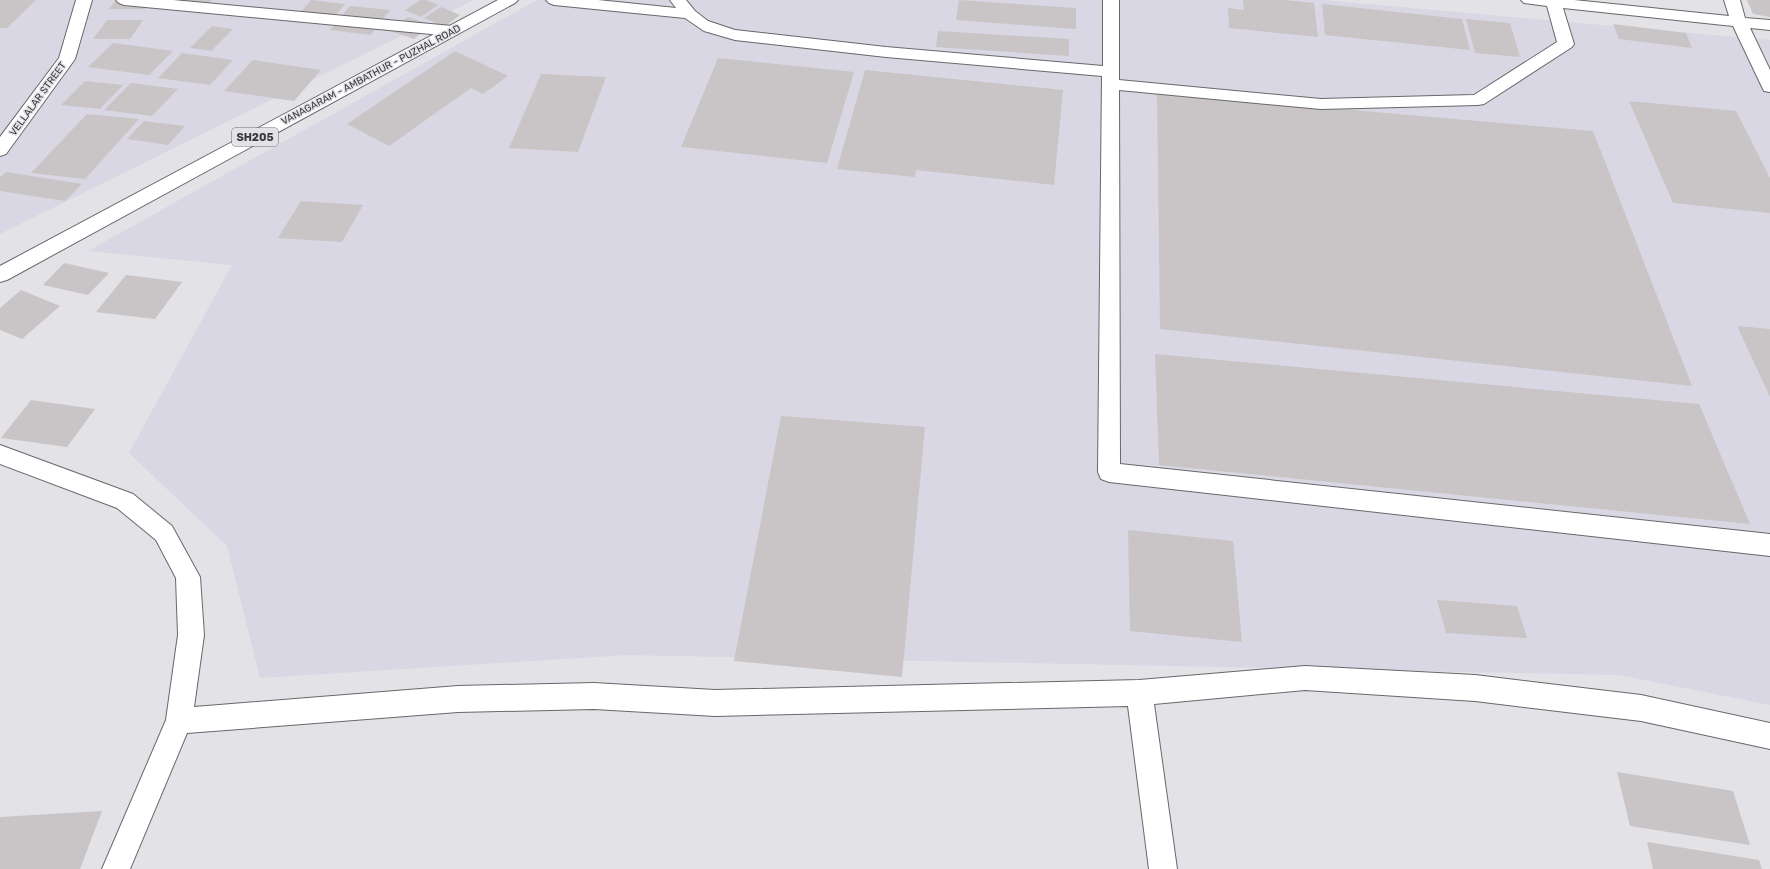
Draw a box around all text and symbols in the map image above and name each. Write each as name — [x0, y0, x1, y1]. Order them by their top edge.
street label: VANAGARAM - AMBATHUR - PUZHAL ROAD — [279, 22, 463, 128]
street label: VELLALAR STREET — [7, 60, 69, 138]
road number: SH205 — [232, 128, 278, 146]

